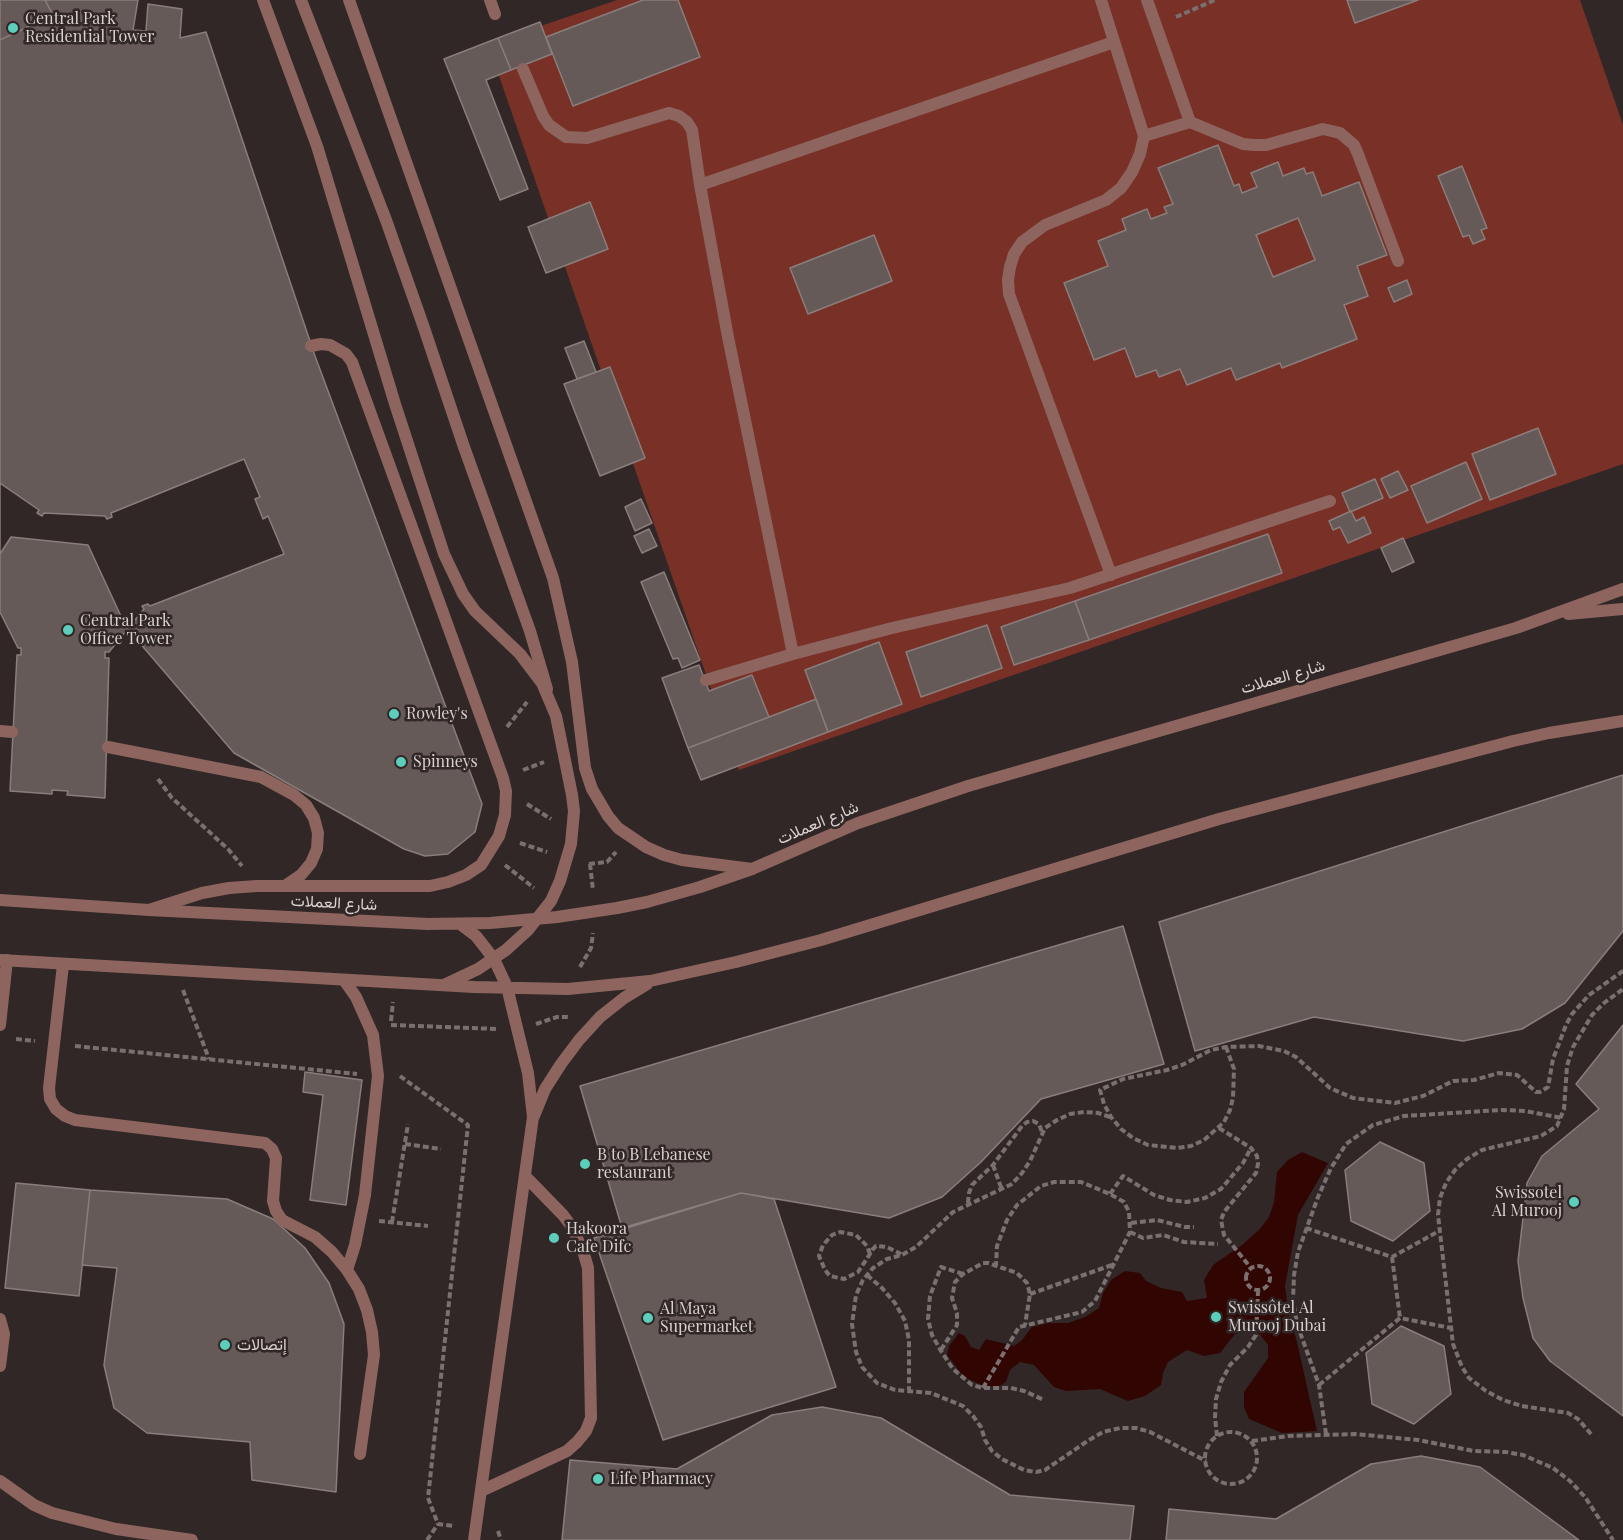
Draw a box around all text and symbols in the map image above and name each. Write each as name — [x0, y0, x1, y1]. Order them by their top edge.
place label: Central Park Residential Tower — [25, 9, 154, 47]
marker: Central Park Residential Tower — [6, 21, 20, 35]
place label: Central Park Office Tower — [80, 611, 172, 649]
marker: Central Park Office Tower — [61, 623, 75, 637]
street label: شارع العملات — [1239, 656, 1327, 698]
place label: Rowley's — [406, 704, 468, 724]
marker: Rowley's — [387, 707, 401, 721]
place label: Spinneys — [413, 752, 478, 772]
marker: Spinneys — [394, 755, 408, 769]
street label: شارع العملات — [774, 797, 862, 849]
street label: شارع العملات — [290, 891, 378, 915]
place label: B to B Lebanese restaurant — [597, 1145, 711, 1183]
marker: B to B Lebanese restaurant — [578, 1157, 592, 1171]
place label: Swissotel Al Murooj — [1492, 1183, 1562, 1221]
marker: Swissotel Al Murooj — [1567, 1195, 1581, 1209]
place label: Hakoora Cafe Difc — [566, 1219, 631, 1257]
marker: Hakoora Cafe Difc — [547, 1231, 561, 1245]
place label: Swissôtel Al Murooj Dubai — [1228, 1298, 1326, 1336]
place label: Al Maya Supermarket — [660, 1299, 754, 1337]
marker: Swissôtel Al Murooj Dubai — [1209, 1310, 1223, 1324]
marker: Al Maya Supermarket — [641, 1311, 655, 1325]
place label: إتصالات — [237, 1335, 287, 1355]
marker: إتصالات — [218, 1338, 232, 1352]
place label: Life Pharmacy — [610, 1469, 713, 1489]
marker: Life Pharmacy — [591, 1472, 605, 1486]

